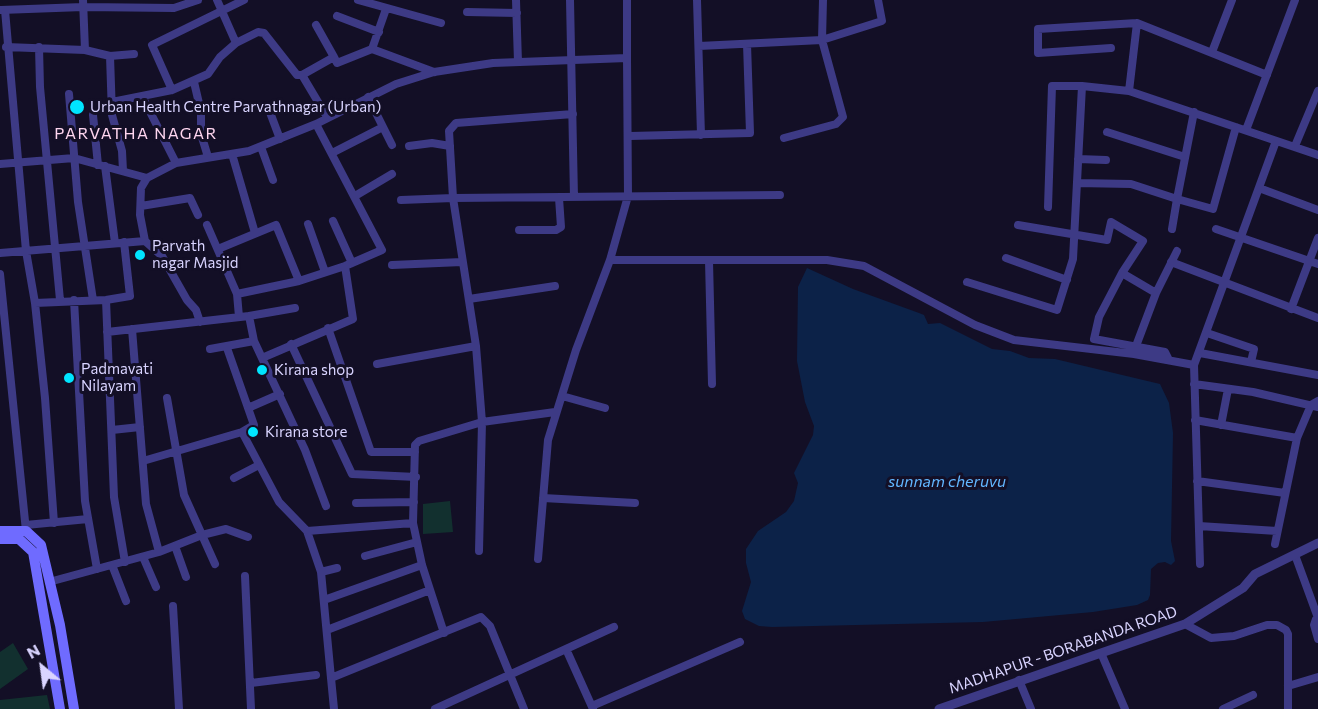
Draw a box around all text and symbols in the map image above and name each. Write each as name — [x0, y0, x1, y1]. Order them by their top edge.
marker: Urban Health Centre Parvathnagar (Urban) — [68, 98, 86, 116]
place label: Urban Health Centre Parvathnagar (Urban) — [90, 98, 381, 116]
district label: PARVATHA NAGAR — [54, 124, 218, 144]
place label: Parvath nagar Masjid — [152, 237, 238, 272]
marker: Parvath nagar Masjid — [133, 248, 147, 262]
place label: Padmavati Nilayam — [81, 360, 153, 395]
place label: Kirana shop — [274, 361, 354, 379]
marker: Kirana shop — [255, 363, 269, 377]
marker: Padmavati Nilayam — [62, 371, 76, 385]
place label: Kirana store — [265, 423, 347, 441]
marker: Kirana store — [246, 425, 260, 439]
water label: sunnam cheruvu — [888, 472, 1006, 492]
street label: MADHAPUR - BORABANDA ROAD — [946, 602, 1180, 698]
north arrow — [12, 637, 72, 697]
text: N — [23, 640, 43, 662]

